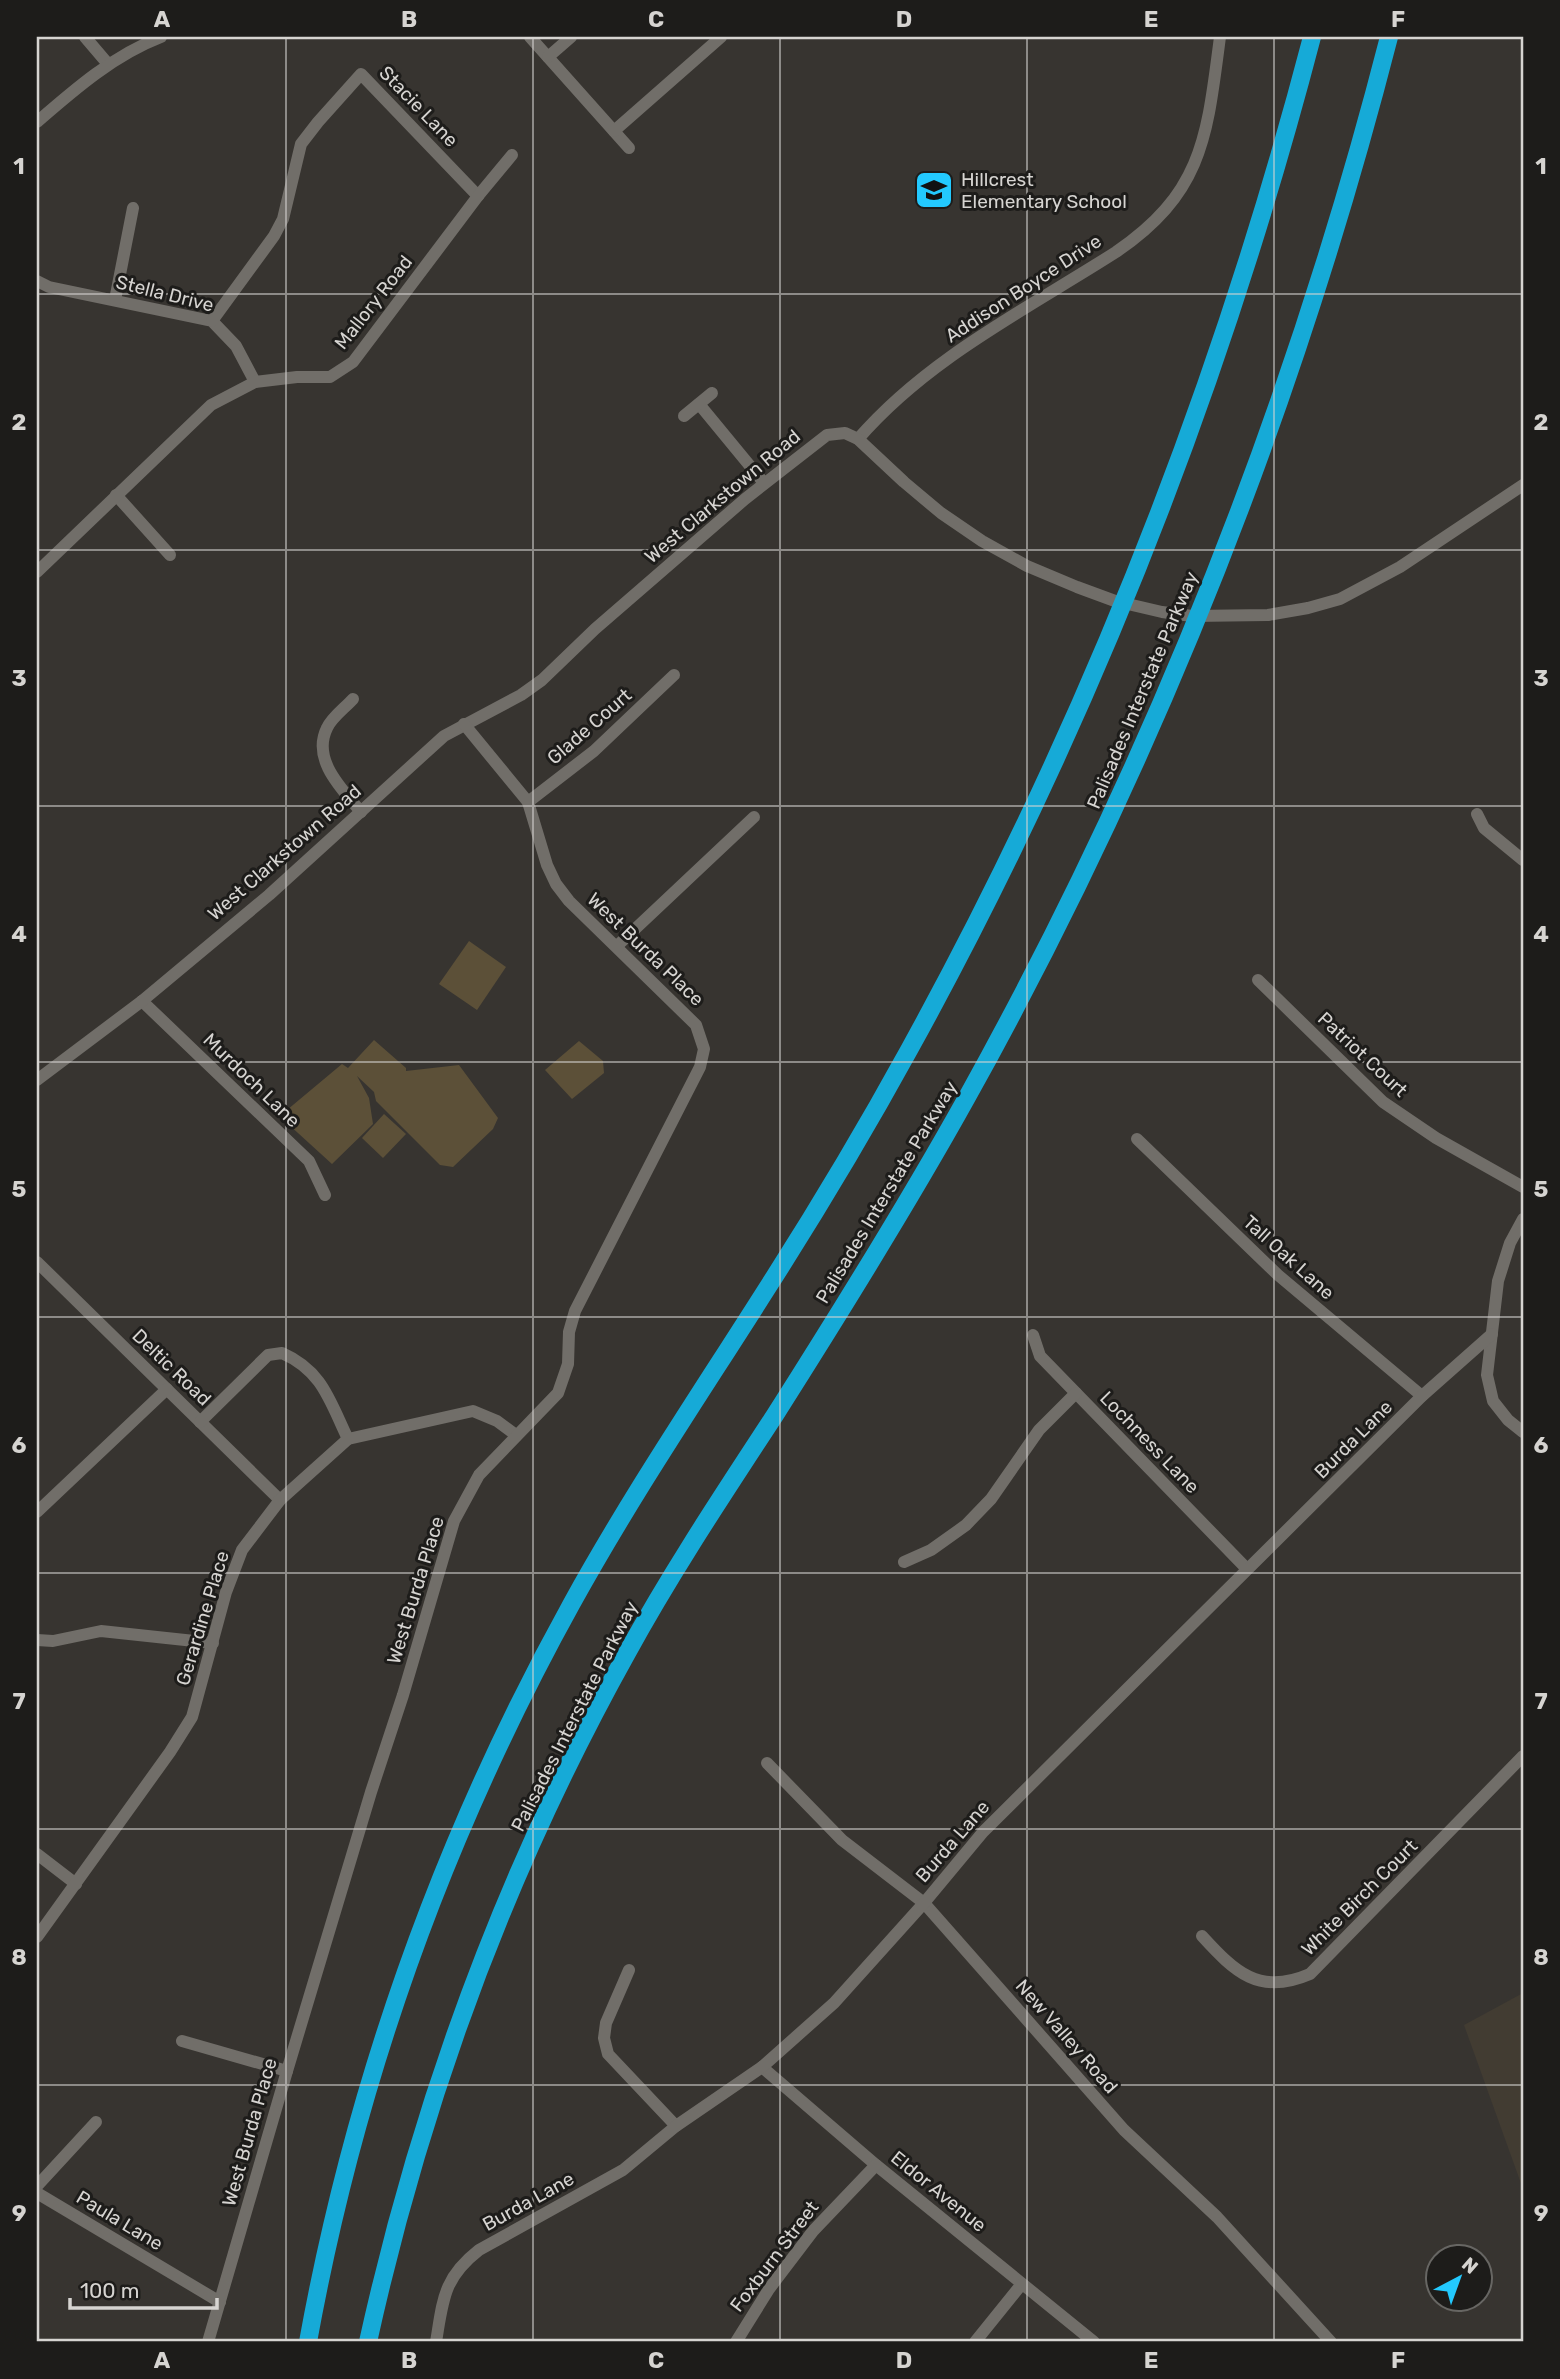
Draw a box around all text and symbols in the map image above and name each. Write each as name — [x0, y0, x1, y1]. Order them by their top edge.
text: A — [154, 5, 171, 33]
text: B — [401, 5, 417, 33]
text: C — [648, 5, 664, 33]
text: D — [896, 5, 912, 33]
text: E — [1144, 5, 1158, 33]
text: F — [1391, 5, 1405, 33]
street label: Stacie Lane — [374, 61, 463, 152]
text: 1 — [13, 152, 25, 180]
text: 1 — [1535, 152, 1547, 180]
place label: Hillcrest Elementary School — [961, 168, 1127, 213]
school or university icon: Hillcrest Elementary School — [913, 169, 955, 211]
street label: Addison Boyce Drive — [941, 229, 1106, 347]
street label: Mallory Road — [330, 251, 417, 354]
street label: Stella Drive — [114, 270, 216, 317]
text: 2 — [12, 408, 26, 436]
text: 2 — [1534, 408, 1548, 436]
street label: West Clarkstown Road — [640, 425, 805, 568]
street label: Palisades Interstate Parkway — [1082, 568, 1203, 812]
text: 3 — [11, 664, 27, 692]
text: 3 — [1533, 664, 1549, 692]
street label: Glade Court — [542, 683, 637, 769]
street label: West Clarkstown Road — [203, 779, 366, 925]
street label: West Burda Place — [583, 888, 709, 1011]
text: 4 — [11, 920, 27, 948]
text: 4 — [1533, 920, 1549, 948]
street label: Patriot Court — [1313, 1007, 1413, 1102]
street label: Murdoch Lane — [198, 1028, 305, 1132]
street label: Palisades Interstate Parkway — [811, 1077, 962, 1308]
text: 5 — [12, 1175, 27, 1203]
text: 5 — [1534, 1175, 1549, 1203]
street label: Tall Oak Lane — [1238, 1210, 1339, 1304]
street label: Deltic Road — [128, 1324, 216, 1411]
street label: Lochness Lane — [1095, 1387, 1204, 1498]
street label: Burda Lane — [1310, 1396, 1397, 1483]
text: 6 — [12, 1431, 27, 1459]
text: 6 — [1534, 1431, 1549, 1459]
street label: West Burda Place — [382, 1513, 449, 1667]
street label: Gerardine Place — [171, 1548, 234, 1688]
street label: Palisades Interstate Parkway — [506, 1597, 643, 1835]
text: 7 — [12, 1687, 26, 1715]
text: 7 — [1534, 1687, 1548, 1715]
street label: Burda Lane — [911, 1796, 994, 1887]
street label: White Birch Court — [1296, 1834, 1423, 1960]
text: 8 — [11, 1943, 27, 1971]
text: 8 — [1533, 1943, 1549, 1971]
street label: New Valley Road — [1011, 1975, 1122, 2098]
street label: West Burda Place — [217, 2055, 282, 2209]
street label: Eldor Avenue — [886, 2146, 991, 2237]
street label: Burda Lane — [479, 2167, 578, 2236]
street label: Paula Lane — [72, 2186, 167, 2255]
street label: Foxburn Street — [725, 2196, 824, 2316]
text: 9 — [12, 2199, 26, 2227]
text: 9 — [1534, 2199, 1548, 2227]
north arrow — [1424, 2242, 1494, 2312]
text: N — [1457, 2252, 1483, 2279]
scale bar — [70, 2267, 217, 2311]
text: 100 m — [80, 2278, 139, 2303]
text: A — [154, 2346, 171, 2374]
text: B — [401, 2346, 417, 2374]
text: C — [648, 2346, 664, 2374]
text: D — [896, 2346, 912, 2374]
text: E — [1144, 2346, 1158, 2374]
text: F — [1391, 2346, 1405, 2374]

